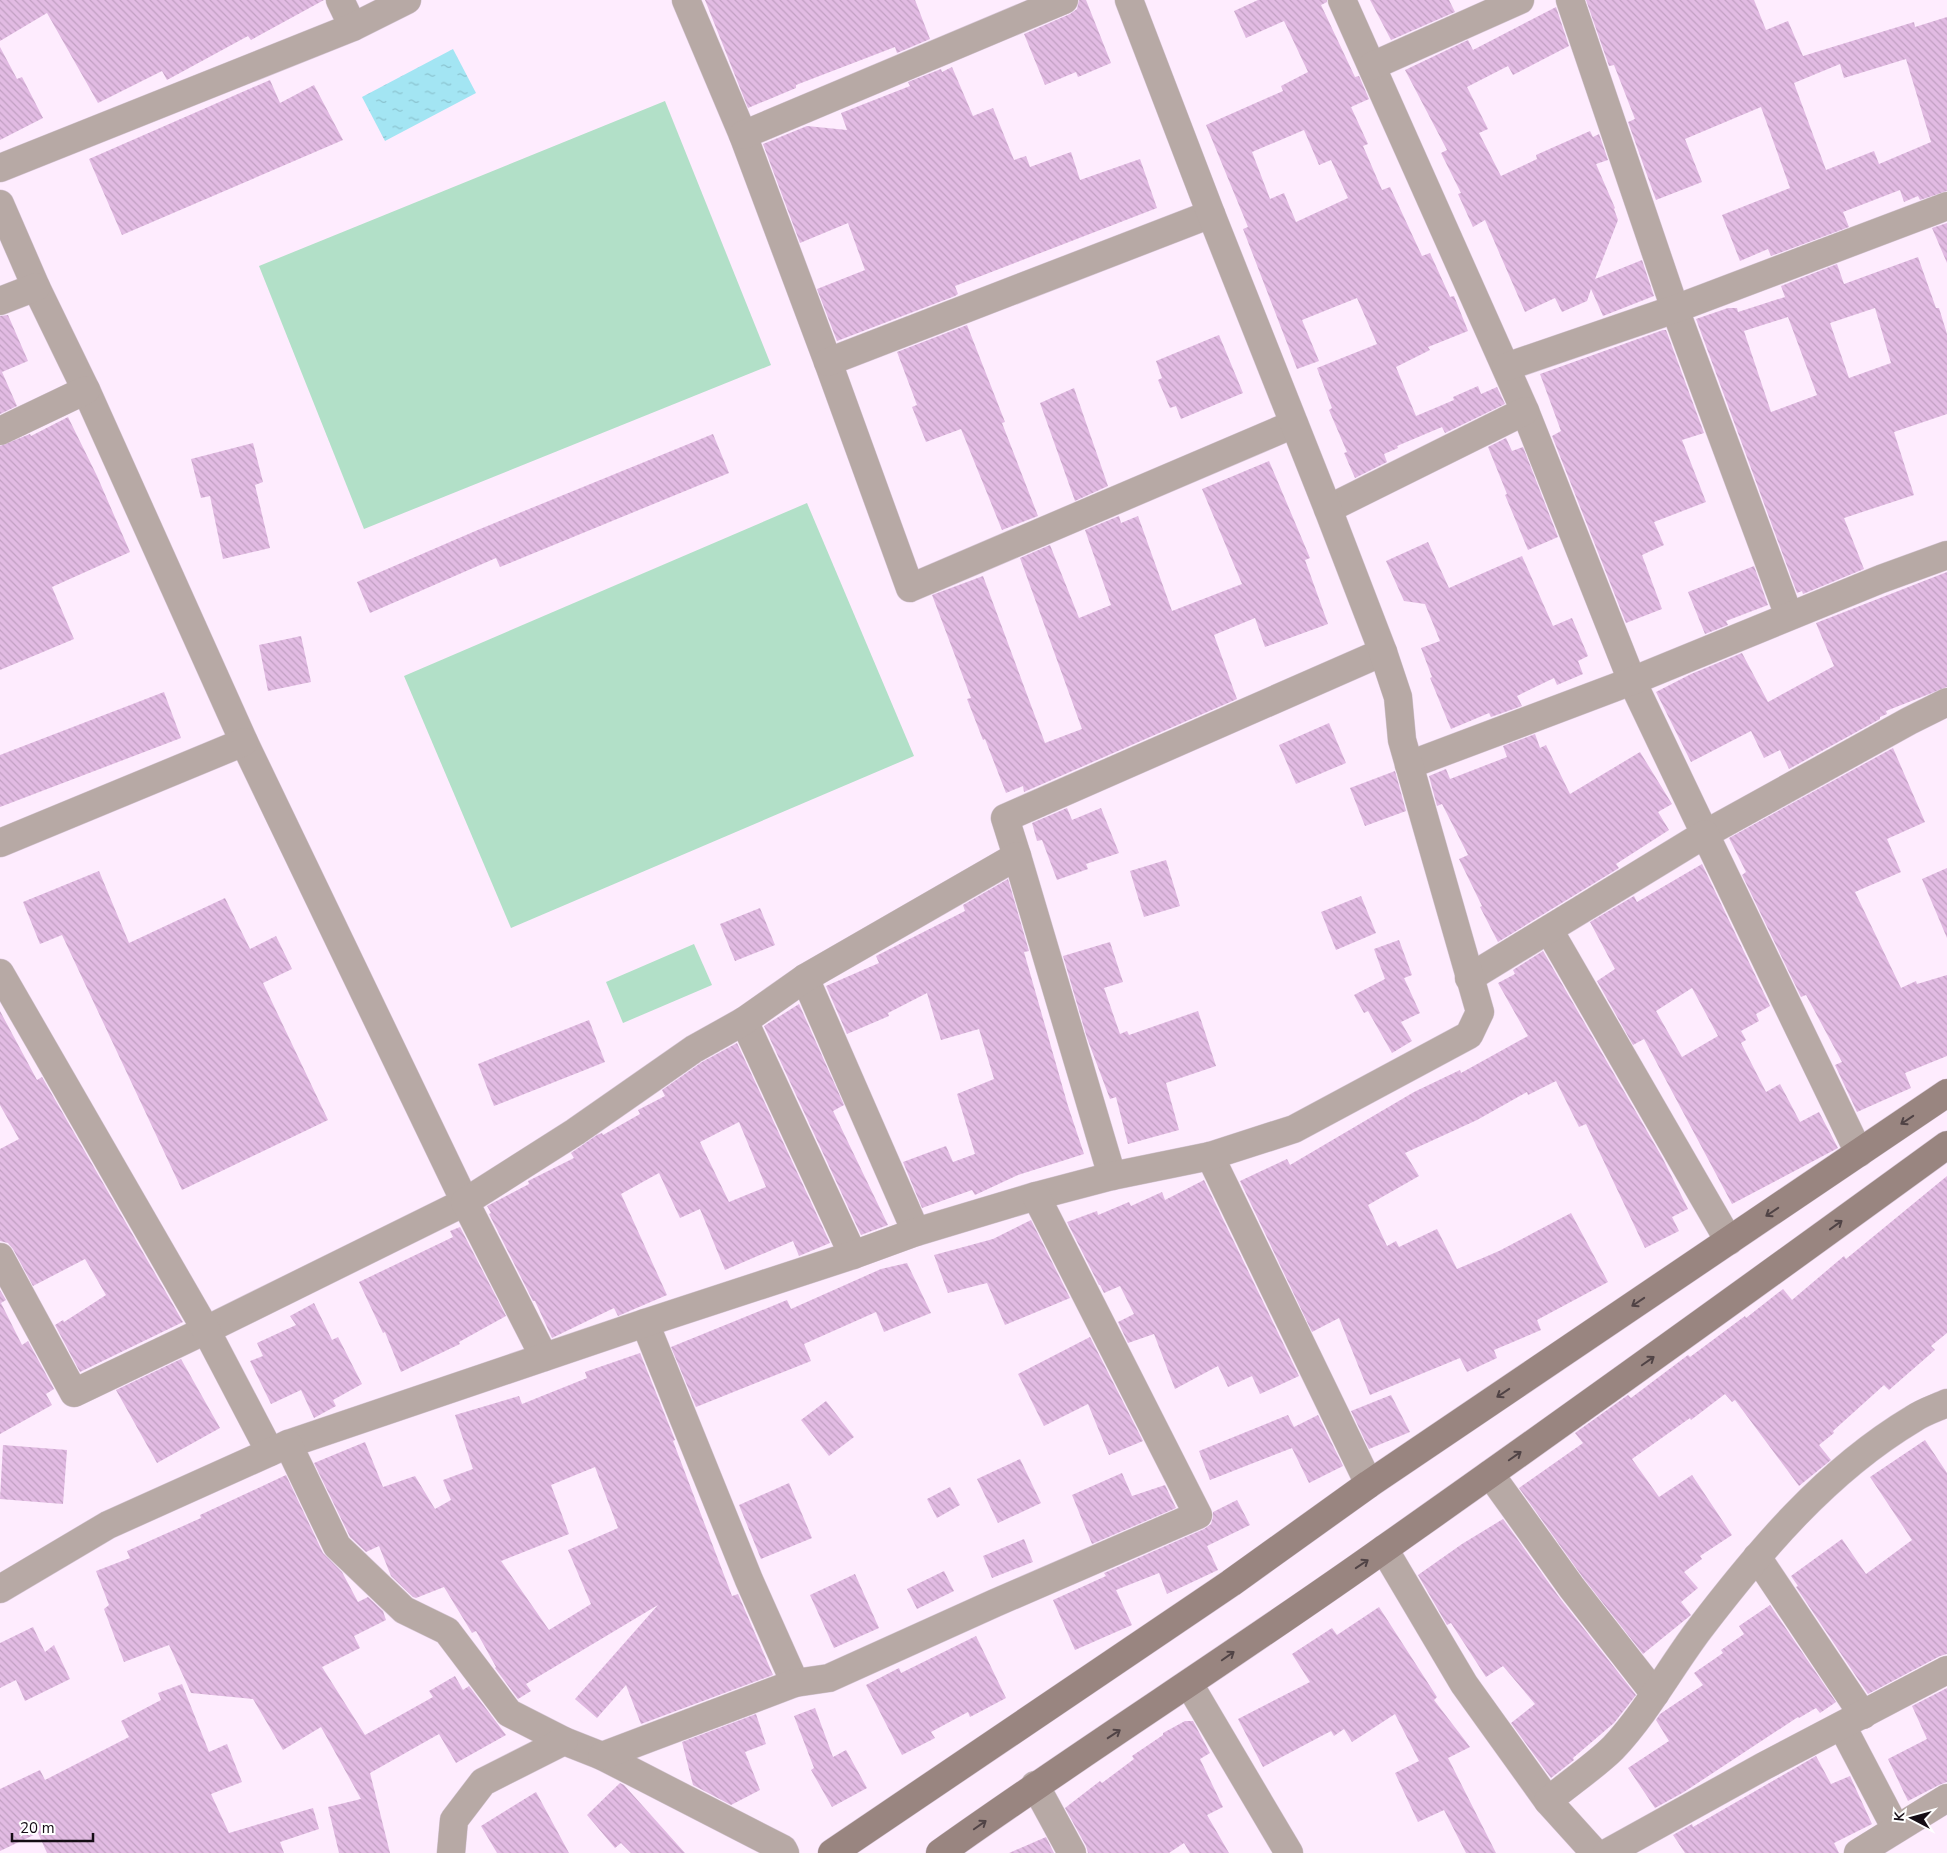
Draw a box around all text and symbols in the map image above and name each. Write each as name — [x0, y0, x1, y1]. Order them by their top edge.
one-way arrow — [1900, 1115, 1914, 1125]
one-way arrow — [1766, 1207, 1780, 1217]
one-way arrow — [1829, 1220, 1843, 1230]
one-way arrow — [1631, 1298, 1645, 1308]
one-way arrow — [1641, 1356, 1655, 1366]
one-way arrow — [1496, 1388, 1510, 1399]
one-way arrow — [1508, 1451, 1522, 1461]
one-way arrow — [1355, 1559, 1369, 1569]
one-way arrow — [1221, 1651, 1235, 1661]
one-way arrow — [1107, 1728, 1121, 1739]
north arrow — [1887, 1793, 1937, 1843]
scale bar — [12, 1810, 94, 1842]
text: K — [1890, 1810, 1910, 1822]
text: 20 m — [20, 1818, 55, 1838]
one-way arrow — [973, 1820, 987, 1830]

